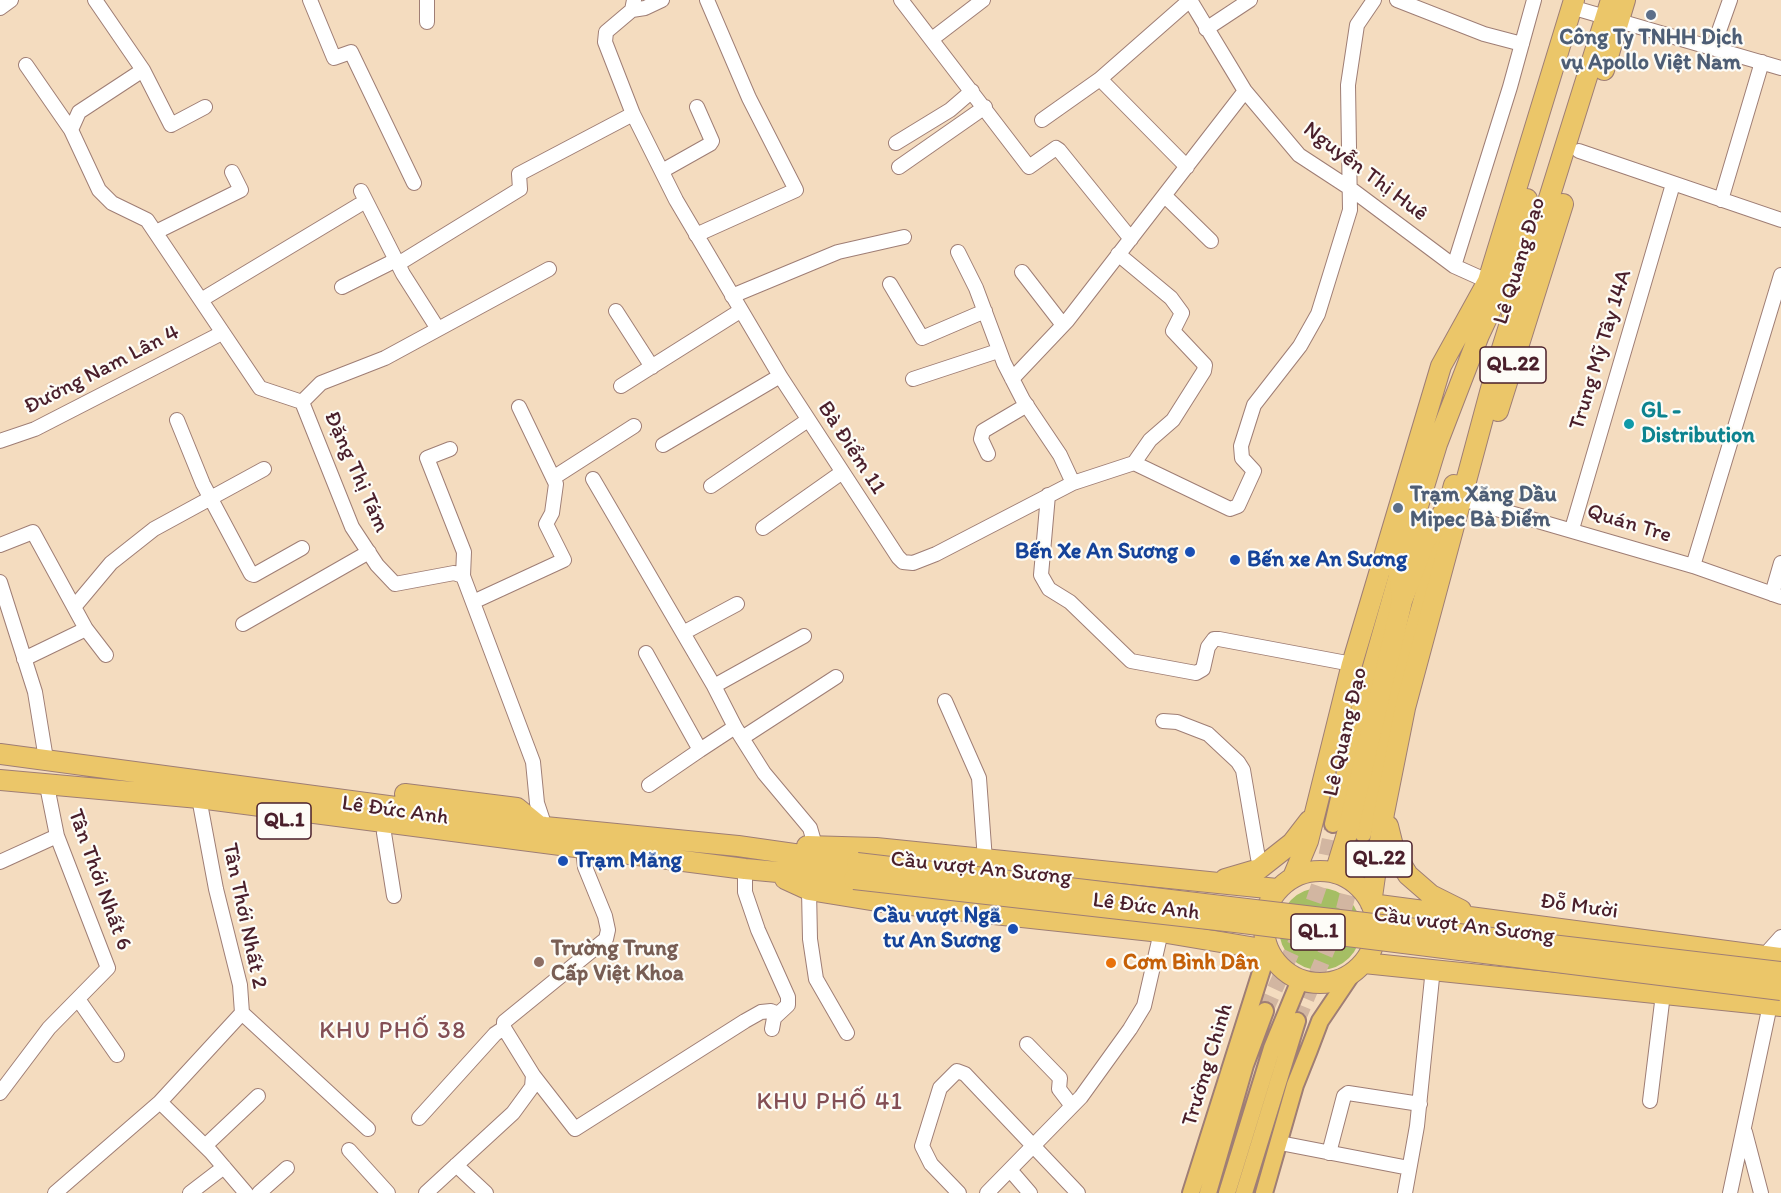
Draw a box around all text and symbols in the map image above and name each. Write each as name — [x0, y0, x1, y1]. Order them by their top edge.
marker: Công Ty TNHH Dịch vụ Apollo Việt Nam — [1644, 8, 1658, 22]
place label: Công Ty TNHH Dịch vụ Apollo Việt Nam — [1559, 25, 1743, 76]
street label: Nguyễn Thị Huê — [1298, 117, 1432, 227]
street label: Lê Quang Đạo — [1488, 194, 1552, 328]
street label: Trung Mỹ Tây 14A — [1564, 267, 1638, 433]
street label: Đường Nam Lân 4 — [20, 319, 184, 421]
road number: QL.22 — [1480, 347, 1546, 383]
street label: Bà Điểm 11 — [811, 397, 891, 499]
place label: GL - Distribution — [1641, 398, 1755, 450]
street label: Đặng Thị Tám — [318, 407, 394, 537]
marker: GL - Distribution — [1622, 417, 1636, 431]
place label: Trạm Xăng Dầu Mipec Bà Điểm — [1410, 482, 1557, 534]
street label: Quán Tre — [1584, 499, 1674, 549]
marker: Trạm Xăng Dầu Mipec Bà Điểm — [1391, 501, 1405, 515]
place label: Bến Xe An Sương — [1015, 539, 1178, 565]
marker: Bến Xe An Sương — [1183, 545, 1197, 559]
place label: Bến xe An Sương — [1247, 547, 1407, 573]
marker: Bến xe An Sương — [1228, 553, 1242, 567]
street label: Lê Quang Đạo — [1318, 665, 1374, 799]
street label: Lê Đức Anh — [340, 790, 450, 832]
road number: QL.1 — [257, 803, 311, 839]
street label: Tân Thới Nhất 6 — [61, 806, 137, 954]
street label: Tân Thới Nhất 2 — [216, 841, 272, 991]
road number: QL.22 — [1346, 841, 1412, 877]
street label: Cầu vượt An Sương — [889, 846, 1073, 892]
place label: Trạm Măng — [575, 848, 682, 874]
marker: Trạm Măng — [556, 854, 570, 868]
street label: Lê Đức Anh — [1091, 887, 1201, 927]
street label: Đỗ Mười — [1538, 888, 1620, 926]
street label: Cầu vượt An Sương — [1372, 902, 1556, 950]
place label: Cầu vượt Ngã tư An Sương — [873, 903, 1001, 954]
road number: QL.1 — [1291, 914, 1345, 950]
marker: Cầu vượt Ngã tư An Sương — [1006, 922, 1020, 936]
place label: Trường Trung Cấp Việt Khoa — [551, 936, 683, 987]
place label: Cơm Bình Dân — [1123, 950, 1259, 976]
marker: Trường Trung Cấp Việt Khoa — [532, 955, 546, 969]
marker: Cơm Bình Dân — [1104, 956, 1118, 970]
street label: Trường Chinh — [1177, 1000, 1239, 1130]
district label: KHU PHỐ 38 — [319, 1018, 467, 1046]
district label: KHU PHỐ 41 — [757, 1089, 903, 1117]

